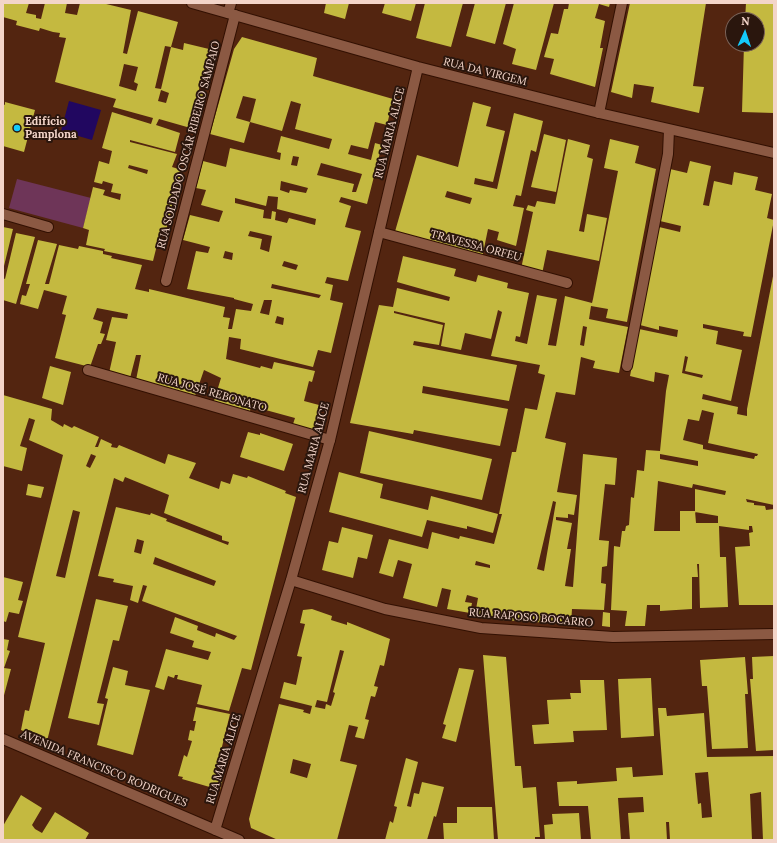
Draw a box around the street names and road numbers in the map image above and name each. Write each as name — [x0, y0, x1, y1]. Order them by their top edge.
street label: RUA SOLDADO OSCÁR RIBEIRO SAMPAIO — [155, 39, 223, 251]
street label: RUA DA VIRGEM — [442, 55, 528, 89]
street label: RUA MARIA ALICE — [372, 86, 408, 180]
street label: TRAVESSA ORFEU — [429, 227, 523, 265]
street label: RUA JOSÉ REBONATO — [156, 371, 268, 415]
street label: RUA MARIA ALICE — [296, 401, 332, 495]
street label: RUA RAPOSO BOCARRO — [468, 606, 594, 630]
street label: RUA MARIA ALICE — [204, 712, 244, 806]
street label: AVENIDA FRANCISCO RODRIGUES — [19, 728, 189, 810]

